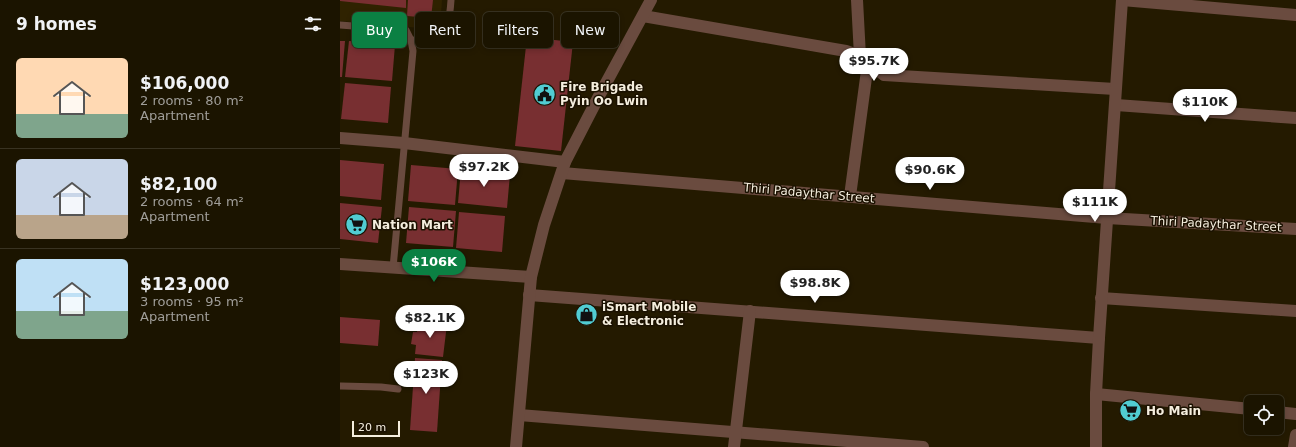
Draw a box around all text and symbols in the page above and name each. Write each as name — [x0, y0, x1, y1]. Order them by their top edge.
chip: Buy — [352, 12, 407, 48]
chip: Rent — [415, 12, 475, 48]
chip: Filters — [483, 12, 553, 48]
chip: New — [561, 12, 619, 48]
icon: filters — [302, 13, 324, 35]
text: 9 homes — [16, 14, 97, 34]
pin: $95.7K — [841, 48, 907, 82]
text: $95.7K — [848, 53, 900, 68]
text: $106,000 — [140, 73, 229, 93]
icon: home — [48, 74, 96, 122]
place label: Fire Brigade Pyin Oo Lwin — [560, 80, 648, 108]
public building icon: Fire Brigade Pyin Oo Lwin — [531, 81, 557, 107]
pin: $110K — [1177, 89, 1233, 123]
text: 2 rooms · 80 m² — [140, 93, 244, 108]
text: $110K — [1182, 94, 1228, 109]
text: Apartment — [140, 108, 210, 123]
pin: $97.2K — [451, 154, 517, 188]
pin: $90.6K — [897, 157, 963, 191]
text: $97.2K — [458, 159, 510, 174]
text: $90.6K — [904, 162, 956, 177]
text: $82,100 — [140, 174, 217, 194]
icon: home — [48, 175, 96, 223]
street label: Thiri Padaythar Street — [742, 180, 875, 206]
pin: $111K — [1067, 189, 1123, 223]
text: 2 rooms · 64 m² — [140, 194, 244, 209]
text: $111K — [1072, 194, 1118, 209]
text: Apartment — [140, 209, 210, 224]
supermarket icon: Nation Mart — [344, 212, 370, 238]
street label: Thiri Padaythar Street — [1149, 214, 1282, 234]
place label: Nation Mart — [372, 218, 453, 232]
pin: $106K — [406, 249, 462, 283]
text: $106K — [411, 254, 457, 269]
pin: $98.8K — [782, 270, 848, 304]
text: $123,000 — [140, 274, 229, 294]
icon: home — [48, 275, 96, 323]
text: $98.8K — [789, 275, 841, 290]
text: 3 rooms · 95 m² — [140, 294, 244, 309]
place label: iSmart Mobile & Electronic — [602, 300, 696, 328]
shop icon: iSmart Mobile & Electronic — [573, 301, 599, 327]
pin: $82.1K — [397, 305, 463, 339]
text: Apartment — [140, 309, 210, 324]
text: $82.1K — [404, 310, 456, 325]
pin: $123K — [398, 361, 454, 395]
text: $123K — [403, 366, 449, 381]
map controls — [1244, 395, 1284, 435]
button: locate — [1244, 395, 1284, 435]
supermarket icon: Ho Main — [1118, 398, 1144, 424]
place label: Ho Main — [1146, 404, 1201, 418]
scale bar — [352, 419, 400, 438]
text: 20 m — [358, 421, 386, 434]

